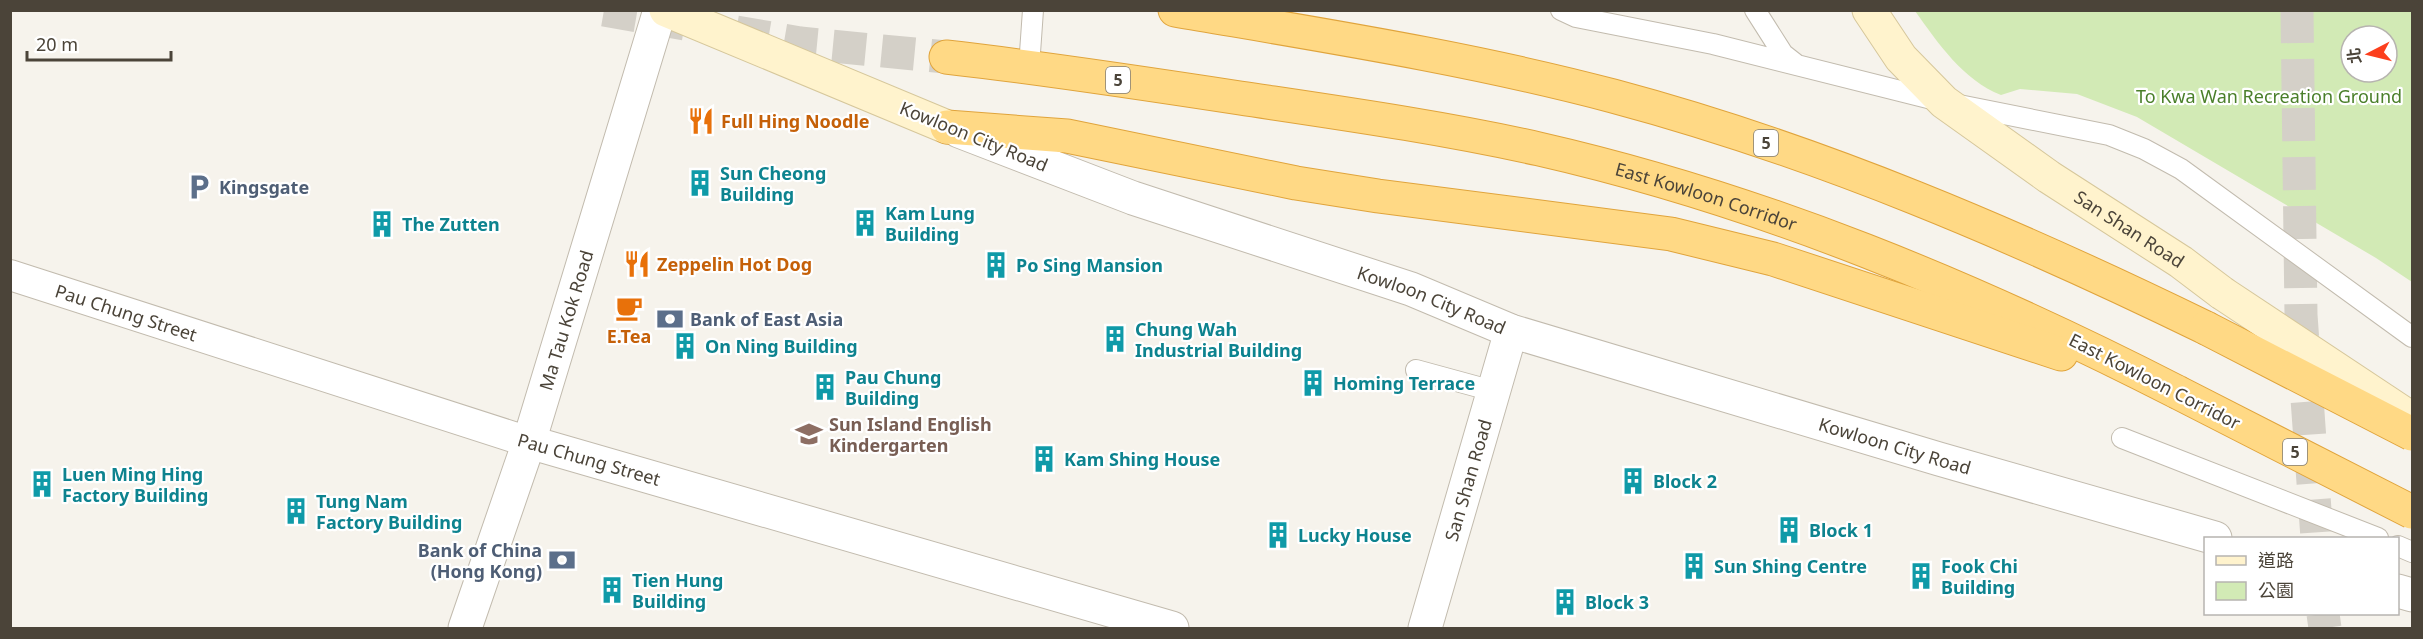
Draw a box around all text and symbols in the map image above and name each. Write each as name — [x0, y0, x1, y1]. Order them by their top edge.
scale bar — [27, 24, 171, 62]
north arrow — [2339, 24, 2399, 84]
text: 20 m — [36, 32, 78, 56]
text: 北 — [2342, 47, 2366, 65]
road number: 5 — [1106, 67, 1130, 93]
park label: To Kwa Wan Recreation Ground — [2136, 84, 2402, 108]
street label: Kowloon City Road — [896, 95, 1052, 177]
restaurant icon: Full Hing Noodle — [686, 106, 716, 136]
place label: Full Hing Noodle — [721, 109, 870, 133]
road number: 5 — [1754, 130, 1778, 156]
street label: East Kowloon Corridor — [1613, 157, 1801, 236]
place label: Sun Cheong Building — [720, 161, 826, 206]
building icon: Sun Cheong Building — [685, 168, 715, 198]
parking icon: Kingsgate — [184, 172, 214, 202]
place label: Kingsgate — [219, 175, 309, 199]
street label: San Shan Road — [2070, 185, 2189, 273]
place label: Kam Lung Building — [885, 201, 975, 246]
building icon: Kam Lung Building — [850, 208, 880, 238]
building icon: The Zutten — [367, 209, 397, 239]
place label: The Zutten — [402, 212, 500, 236]
street label: Ma Tau Kok Road — [533, 247, 599, 393]
restaurant icon: Zeppelin Hot Dog — [622, 249, 652, 279]
building icon: Po Sing Mansion — [981, 250, 1011, 280]
place label: Zeppelin Hot Dog — [657, 252, 812, 276]
place label: Po Sing Mansion — [1016, 253, 1163, 277]
street label: Kowloon City Road — [1354, 260, 1510, 340]
street label: Pau Chung Street — [52, 278, 201, 347]
cafe icon: E.Tea — [614, 293, 644, 323]
bank icon: Bank of East Asia — [655, 304, 685, 334]
place label: Bank of East Asia — [690, 307, 843, 331]
place label: Chung Wah Industrial Building — [1135, 317, 1302, 362]
place label: E.Tea — [607, 324, 651, 348]
building icon: Chung Wah Industrial Building — [1100, 324, 1130, 354]
street label: East Kowloon Corridor — [2065, 327, 2245, 435]
building icon: On Ning Building — [670, 331, 700, 361]
place label: On Ning Building — [705, 334, 858, 358]
place label: Pau Chung Building — [845, 365, 941, 410]
building icon: Homing Terrace — [1298, 368, 1328, 398]
place label: Homing Terrace — [1333, 371, 1475, 395]
building icon: Pau Chung Building — [810, 372, 840, 402]
place label: Sun Island English Kindergarten — [829, 412, 992, 457]
street label: Kowloon City Road — [1816, 412, 1974, 480]
street label: San Shan Road — [1439, 416, 1497, 544]
school or university icon: Sun Island English Kindergarten — [794, 419, 824, 449]
street label: Pau Chung Street — [515, 427, 664, 491]
road number: 5 — [2283, 439, 2307, 465]
building icon: Kam Shing House — [1029, 444, 1059, 474]
place label: Kam Shing House — [1064, 447, 1220, 471]
place label: Luen Ming Hing Factory Building — [62, 462, 208, 507]
building icon: Block 2 — [1618, 466, 1648, 496]
building icon: Luen Ming Hing Factory Building — [27, 469, 57, 499]
place label: Block 2 — [1653, 469, 1717, 493]
place label: Tung Nam Factory Building — [316, 489, 462, 534]
building icon: Tung Nam Factory Building — [281, 496, 311, 526]
building icon: Block 1 — [1774, 515, 1804, 545]
place label: Block 1 — [1809, 518, 1873, 542]
building icon: Lucky House — [1263, 520, 1293, 550]
place label: Lucky House — [1298, 523, 1412, 547]
legend — [2204, 537, 2399, 615]
place label: Bank of China (Hong Kong) — [418, 538, 542, 583]
bank icon: Bank of China (Hong Kong) — [547, 545, 577, 575]
text: 道路 — [2258, 548, 2294, 572]
building icon: Sun Shing Centre — [1679, 551, 1709, 581]
place label: Sun Shing Centre — [1714, 554, 1867, 578]
place label: Fook Chi Building — [1941, 554, 2018, 599]
building icon: Fook Chi Building — [1906, 561, 1936, 591]
place label: Tien Hung Building — [632, 568, 723, 613]
building icon: Tien Hung Building — [597, 575, 627, 605]
text: 公園 — [2258, 578, 2294, 602]
building icon: Block 3 — [1550, 587, 1580, 617]
place label: Block 3 — [1585, 590, 1649, 614]

